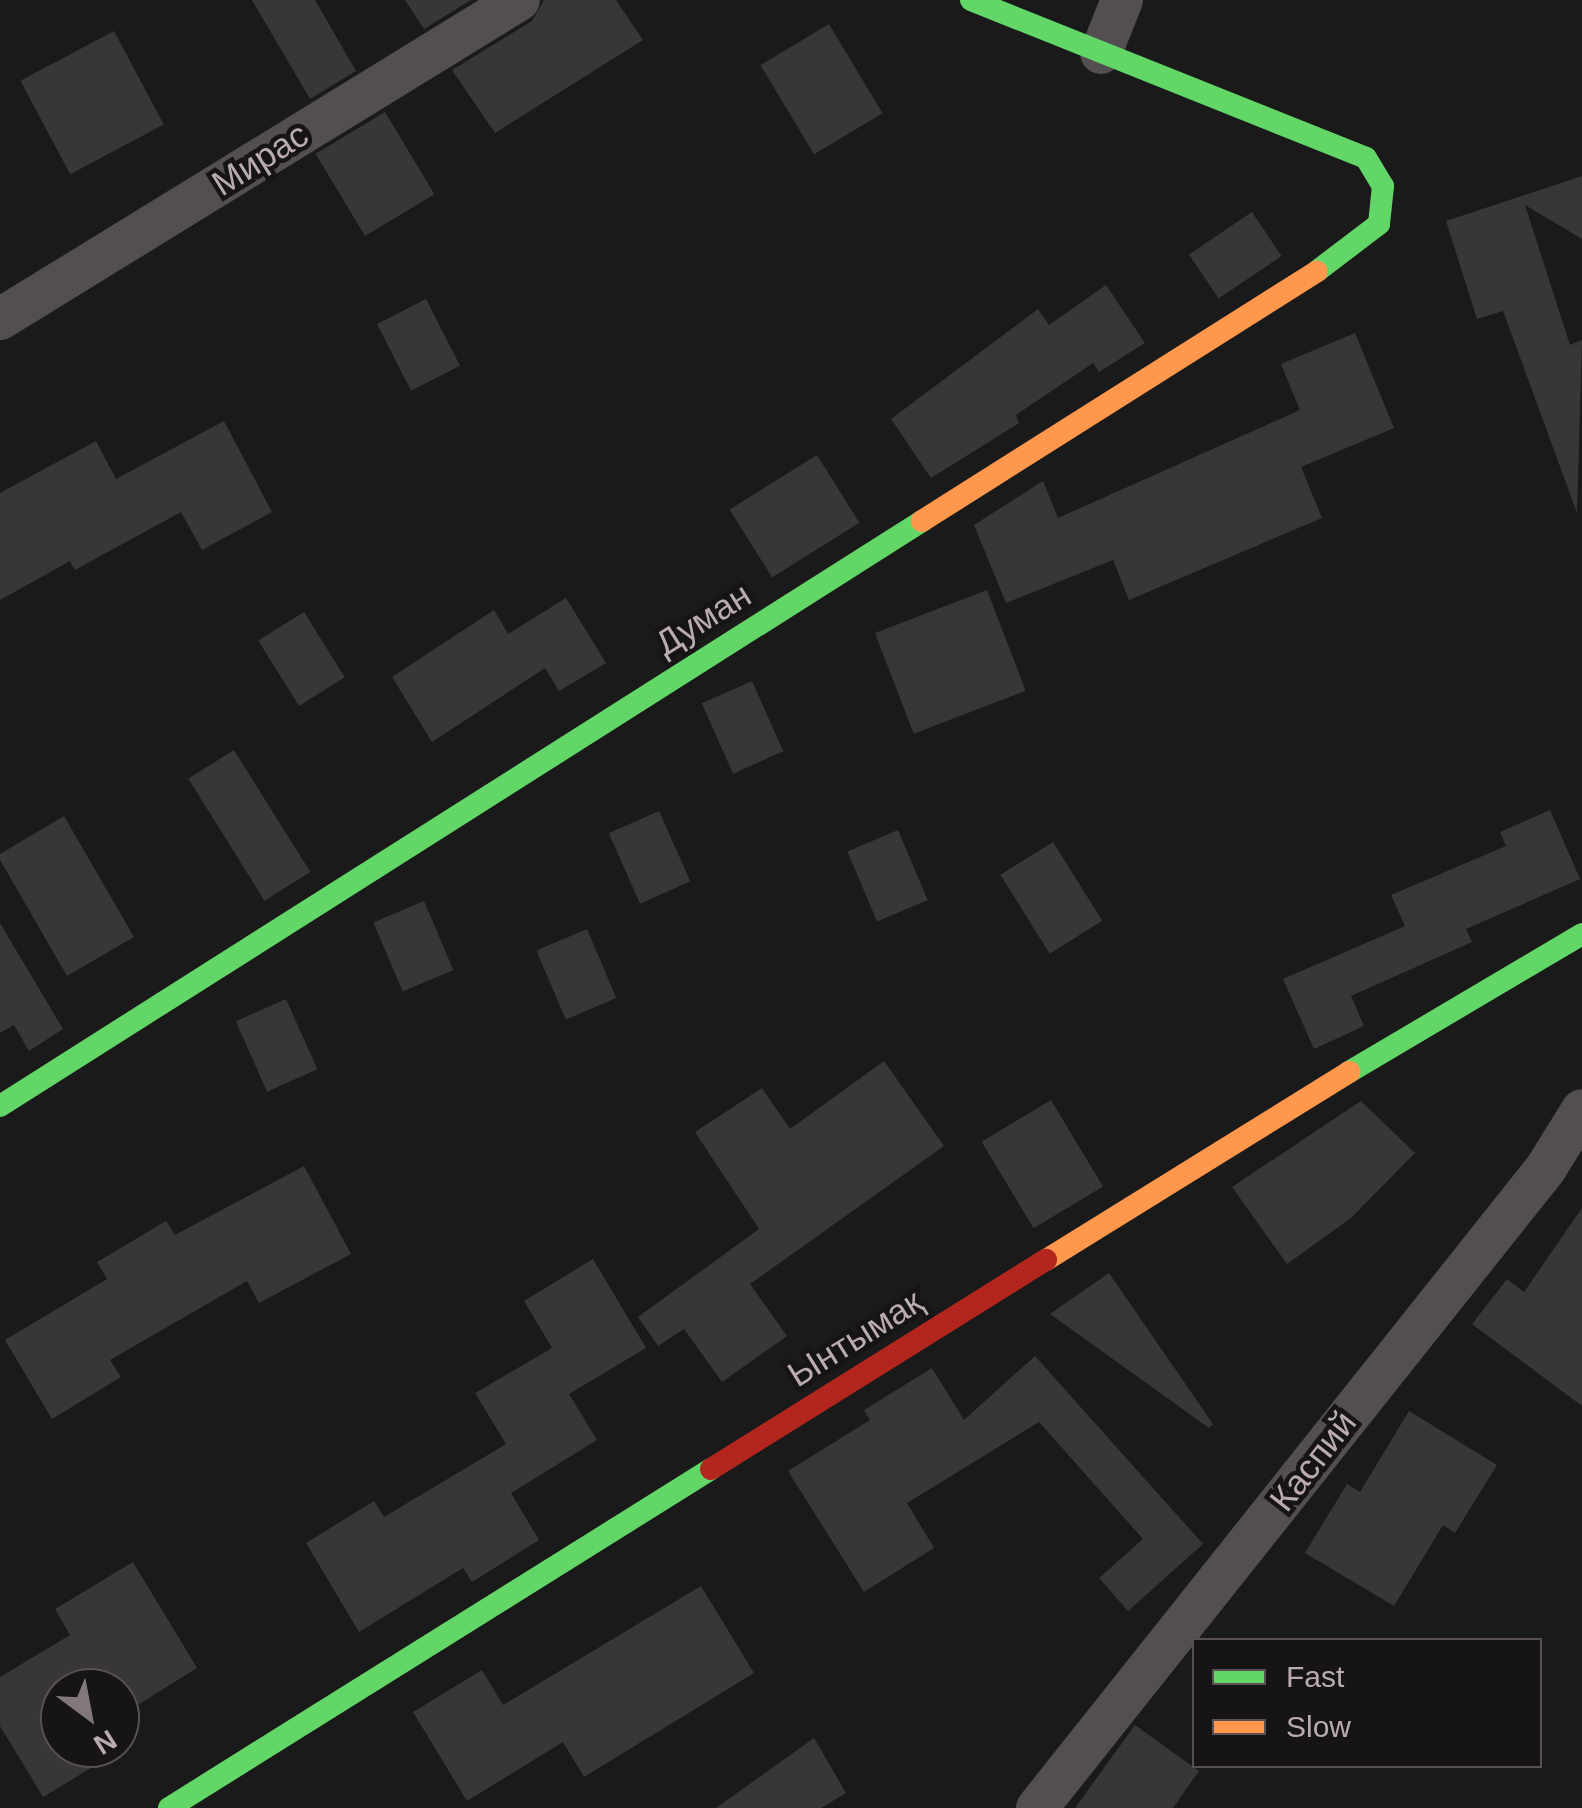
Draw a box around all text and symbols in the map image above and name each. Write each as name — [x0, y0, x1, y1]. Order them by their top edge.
street label: Мирас — [204, 113, 316, 205]
street label: Думан — [648, 574, 758, 664]
street label: Ынтымақ — [780, 1280, 930, 1396]
street label: Каспий — [1261, 1403, 1365, 1519]
legend — [1192, 1638, 1542, 1768]
text: Fast — [1286, 1660, 1344, 1693]
north arrow — [40, 1668, 140, 1768]
text: Slow — [1286, 1710, 1351, 1743]
text: N — [88, 1724, 122, 1761]

